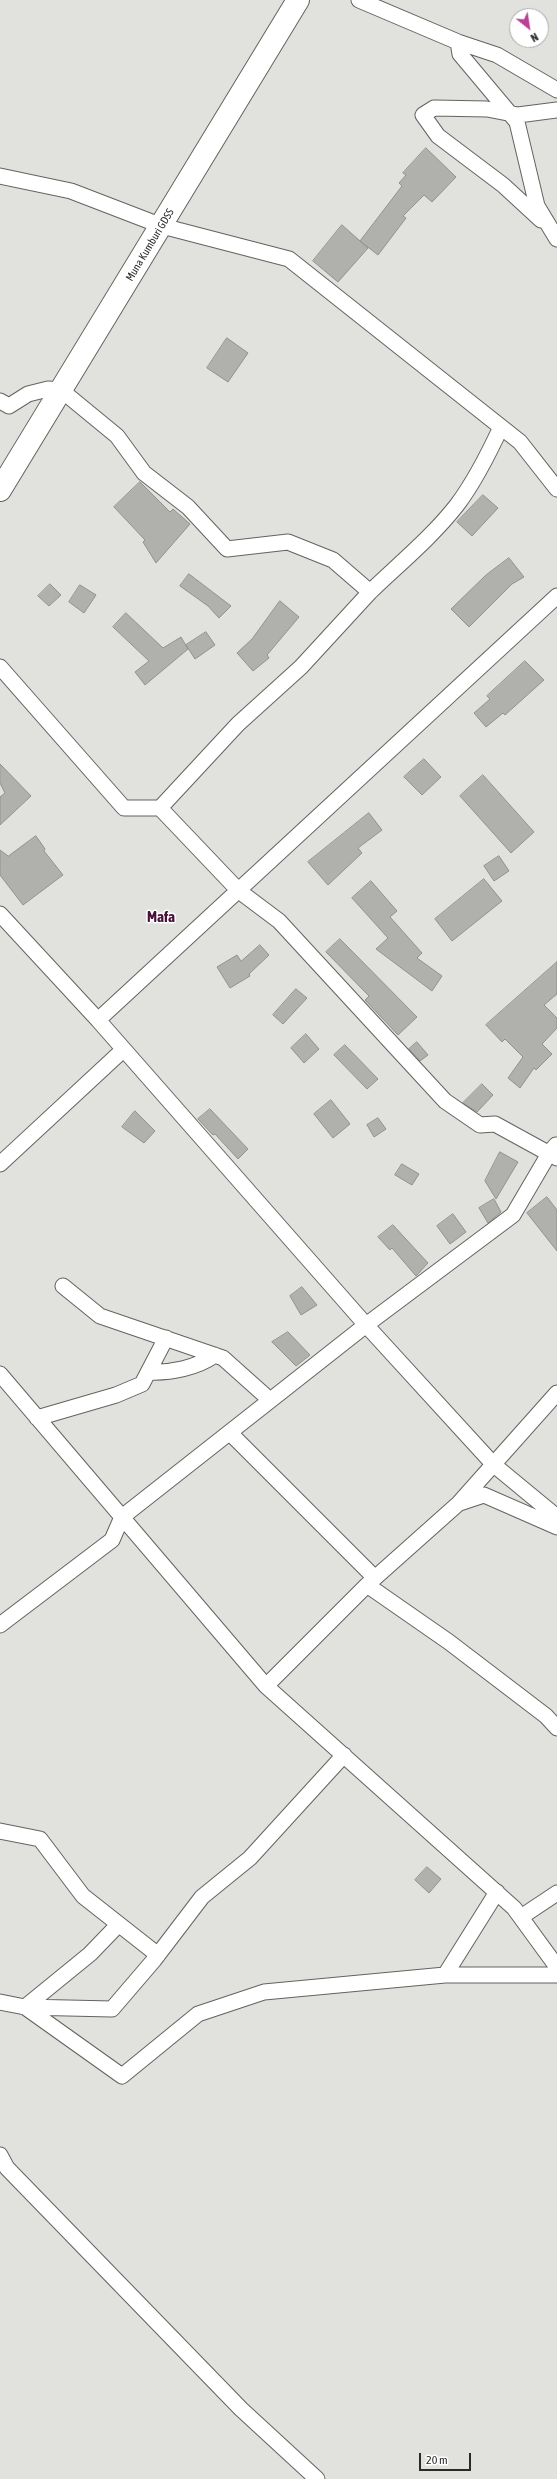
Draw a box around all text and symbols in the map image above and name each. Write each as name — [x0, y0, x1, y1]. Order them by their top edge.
north arrow — [509, 8, 549, 48]
text: N — [529, 31, 540, 44]
street label: Muna Kumburi GDSS — [123, 206, 177, 284]
district label: Mafa — [147, 908, 175, 926]
scale bar — [421, 2445, 473, 2471]
text: 20 m — [426, 2453, 448, 2467]

